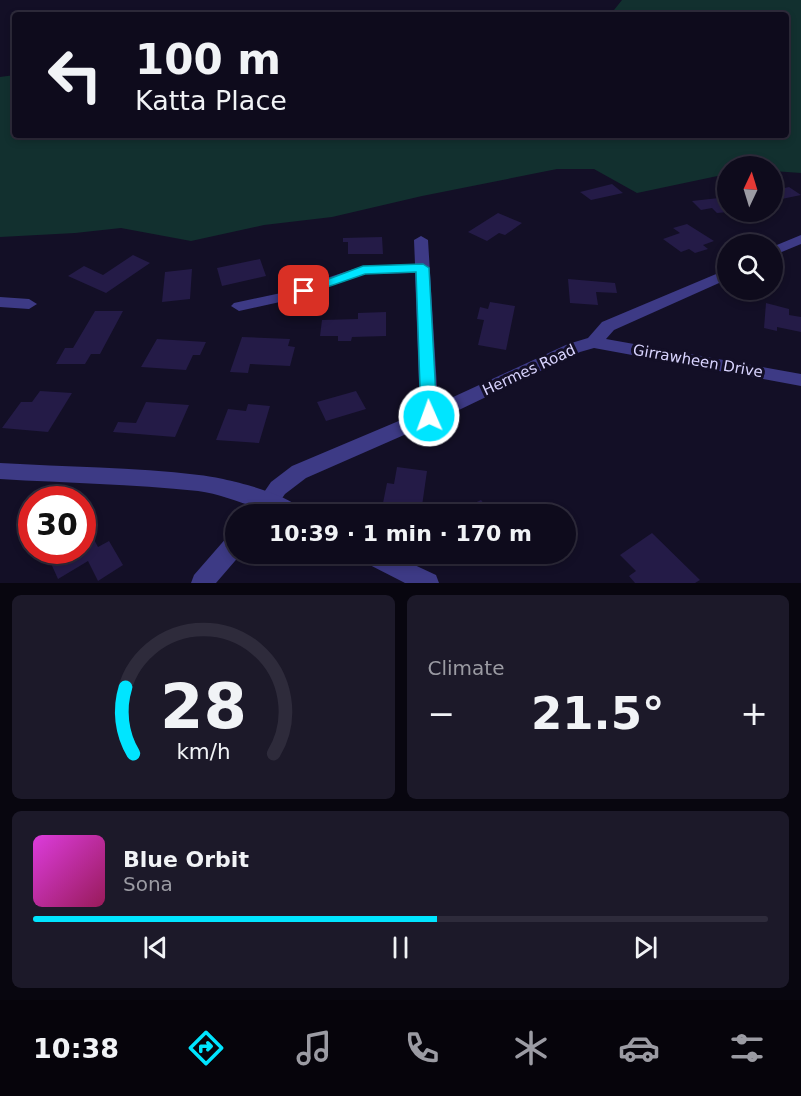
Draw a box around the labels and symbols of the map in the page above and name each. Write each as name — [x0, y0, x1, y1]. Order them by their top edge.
north arrow — [717, 156, 783, 222]
pin — [278, 265, 329, 316]
street label: Hermes Road — [480, 341, 578, 399]
street label: Girrawheen Drive — [632, 341, 764, 381]
position arrow — [397, 384, 461, 448]
speed limit sign: 30 — [18, 486, 96, 564]

